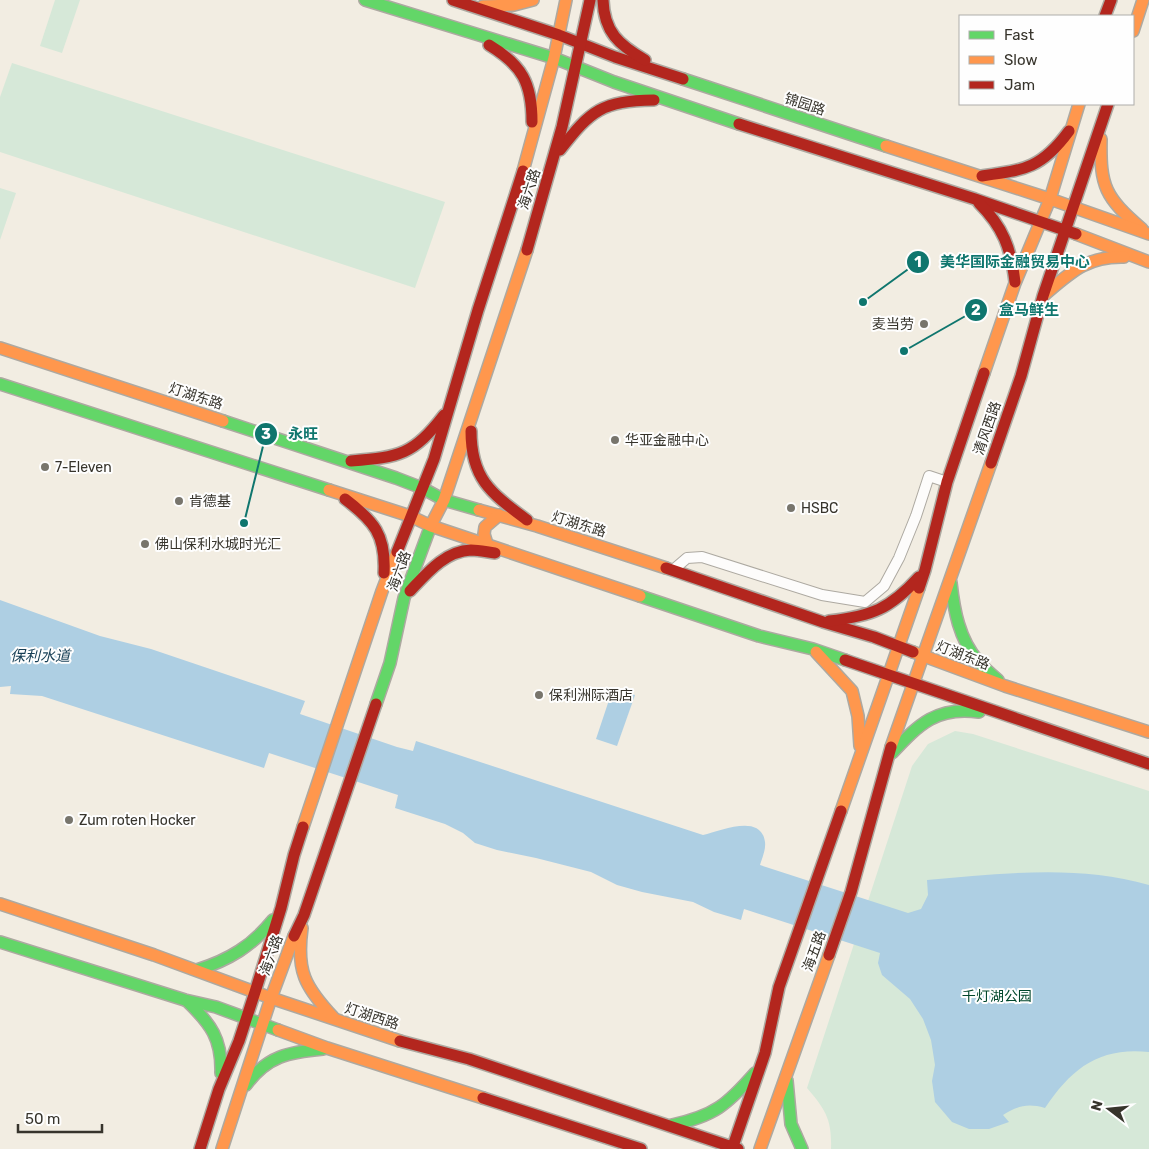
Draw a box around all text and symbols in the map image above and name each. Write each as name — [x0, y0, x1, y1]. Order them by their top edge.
legend — [959, 15, 1134, 105]
text: Fast — [1004, 26, 1034, 44]
text: Slow — [1004, 51, 1037, 69]
text: Jam — [1004, 76, 1035, 94]
street label: 锦园路 — [782, 90, 827, 119]
street label: 海六路 — [515, 167, 544, 212]
callout: 美华国际金融贸易中心 — [905, 247, 1100, 277]
text: 1 — [914, 253, 922, 271]
text: 美华国际金融贸易中心 — [940, 253, 1090, 271]
callout: 盒马鲜生 — [964, 295, 1069, 325]
text: 2 — [971, 301, 981, 319]
text: 盒马鲜生 — [999, 301, 1059, 319]
place label: 麦当劳 — [872, 316, 914, 333]
marker: 麦当劳 — [918, 318, 930, 330]
street label: 灯湖东路 — [167, 380, 225, 413]
street label: 清风西路 — [970, 399, 1005, 457]
callout: 永旺 — [253, 419, 328, 449]
text: 3 — [261, 425, 271, 443]
text: 永旺 — [288, 425, 318, 443]
place label: 华亚金融中心 — [625, 432, 709, 449]
marker: 华亚金融中心 — [609, 434, 621, 446]
place label: 7-Eleven — [55, 459, 112, 476]
marker: 7-Eleven — [39, 461, 51, 473]
place label: 肯德基 — [189, 493, 231, 510]
marker: 肯德基 — [173, 495, 185, 507]
place label: HSBC — [801, 500, 838, 517]
marker: HSBC — [785, 502, 797, 514]
street label: 灯湖东路 — [550, 508, 608, 541]
place label: 佛山保利水城时光汇 — [155, 536, 281, 553]
marker: 佛山保利水城时光汇 — [139, 538, 151, 550]
street label: 海六路 — [384, 549, 415, 594]
street label: 灯湖东路 — [934, 637, 992, 673]
water label: 保利水道 — [10, 647, 72, 665]
place label: 保利洲际酒店 — [549, 687, 633, 704]
marker: 保利洲际酒店 — [533, 689, 545, 701]
place label: Zum roten Hocker — [79, 812, 196, 829]
marker: Zum roten Hocker — [63, 814, 75, 826]
street label: 海五路 — [799, 929, 830, 974]
street label: 海六路 — [256, 933, 287, 978]
park label: 千灯湖公园 — [962, 988, 1032, 1005]
street label: 灯湖西路 — [343, 1000, 401, 1033]
north arrow — [1084, 1084, 1134, 1134]
text: N — [1087, 1098, 1107, 1113]
scale bar — [18, 1102, 101, 1134]
text: 50 m — [25, 1110, 60, 1128]

